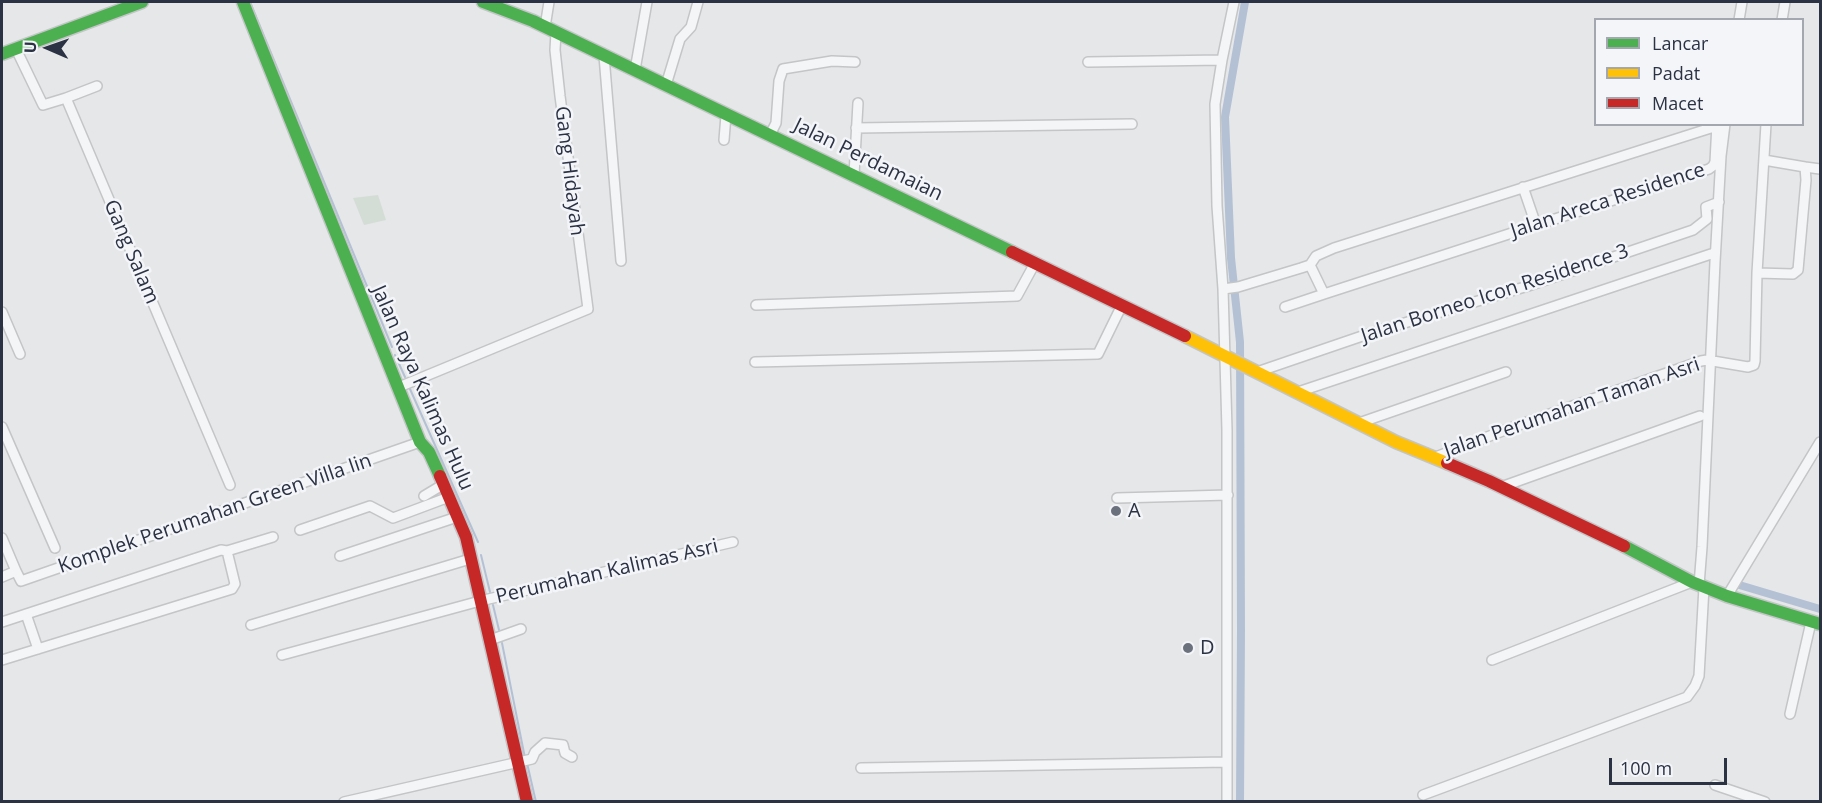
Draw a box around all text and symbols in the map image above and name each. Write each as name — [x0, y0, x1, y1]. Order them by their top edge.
north arrow — [18, 18, 78, 78]
legend — [1594, 18, 1804, 126]
text: Lancar — [1652, 31, 1708, 55]
text: U — [19, 41, 41, 54]
text: Padat — [1652, 61, 1700, 85]
text: Macet — [1652, 91, 1703, 115]
street label: Gang Hidayah — [549, 105, 589, 237]
street label: Jalan Perdamaian — [790, 113, 946, 207]
street label: Jalan Areca Residence — [1508, 158, 1708, 244]
street label: Gang Salam — [98, 196, 164, 308]
street label: Jalan Borneo Icon Residence 3 — [1358, 239, 1632, 349]
street label: Jalan Raya Kalimas Hulu — [366, 282, 478, 494]
street label: Jalan Perumahan Taman Asri — [1441, 353, 1703, 463]
street label: Komplek Perumahan Green Villa Iin — [55, 449, 375, 579]
place label: A — [1128, 499, 1141, 523]
marker: A — [1109, 504, 1123, 518]
street label: Perumahan Kalimas Asri — [494, 535, 720, 609]
place label: D — [1200, 636, 1215, 660]
marker: D — [1181, 641, 1195, 655]
scale bar — [1612, 746, 1730, 784]
text: 100 m — [1620, 756, 1672, 780]

